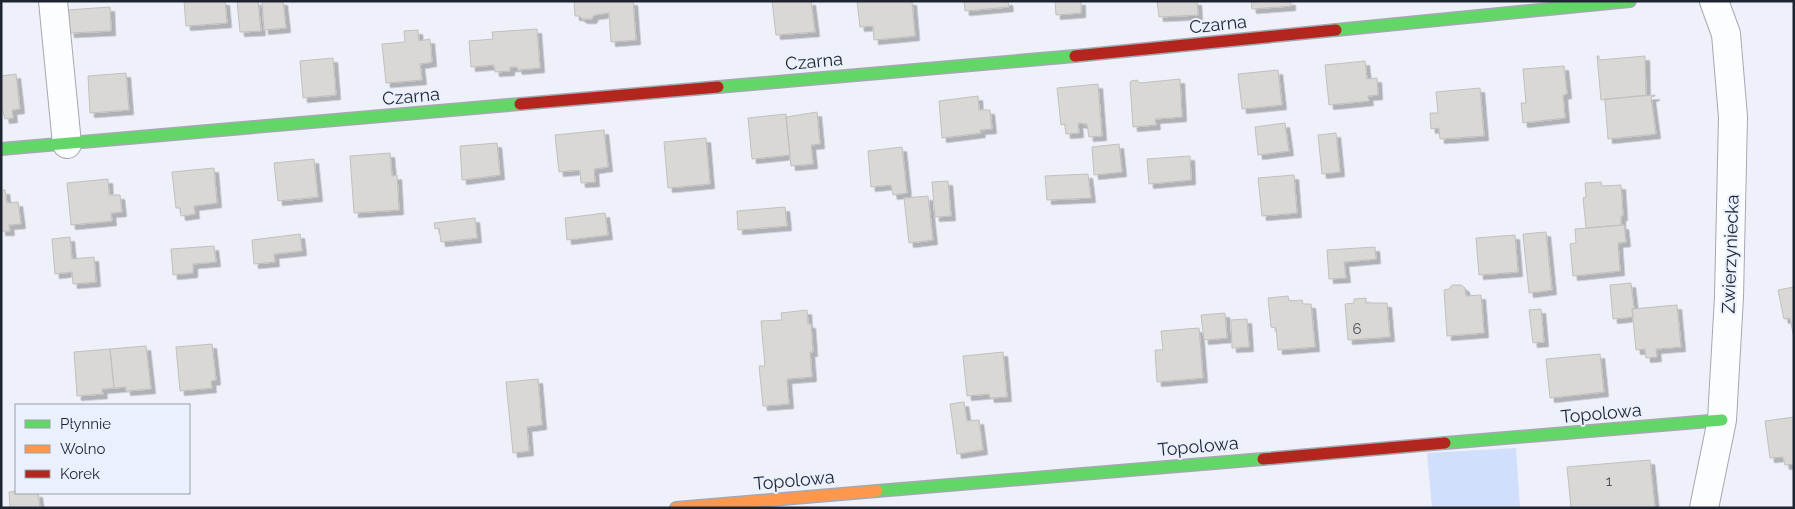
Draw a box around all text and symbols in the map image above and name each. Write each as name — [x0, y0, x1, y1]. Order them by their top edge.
street label: Czarna — [1188, 11, 1248, 37]
street label: Czarna — [784, 48, 844, 74]
street label: Czarna — [381, 83, 441, 109]
street label: Zwierzyniecka — [1717, 194, 1743, 314]
house number: 6 — [1352, 320, 1362, 338]
street label: Topolowa — [1560, 399, 1642, 427]
legend — [15, 404, 190, 494]
text: Płynnie — [60, 415, 111, 433]
street label: Topolowa — [1157, 432, 1239, 460]
text: Wolno — [60, 440, 105, 458]
text: Korek — [60, 465, 100, 483]
street label: Topolowa — [753, 466, 835, 494]
house number: 1 — [1606, 472, 1613, 490]

